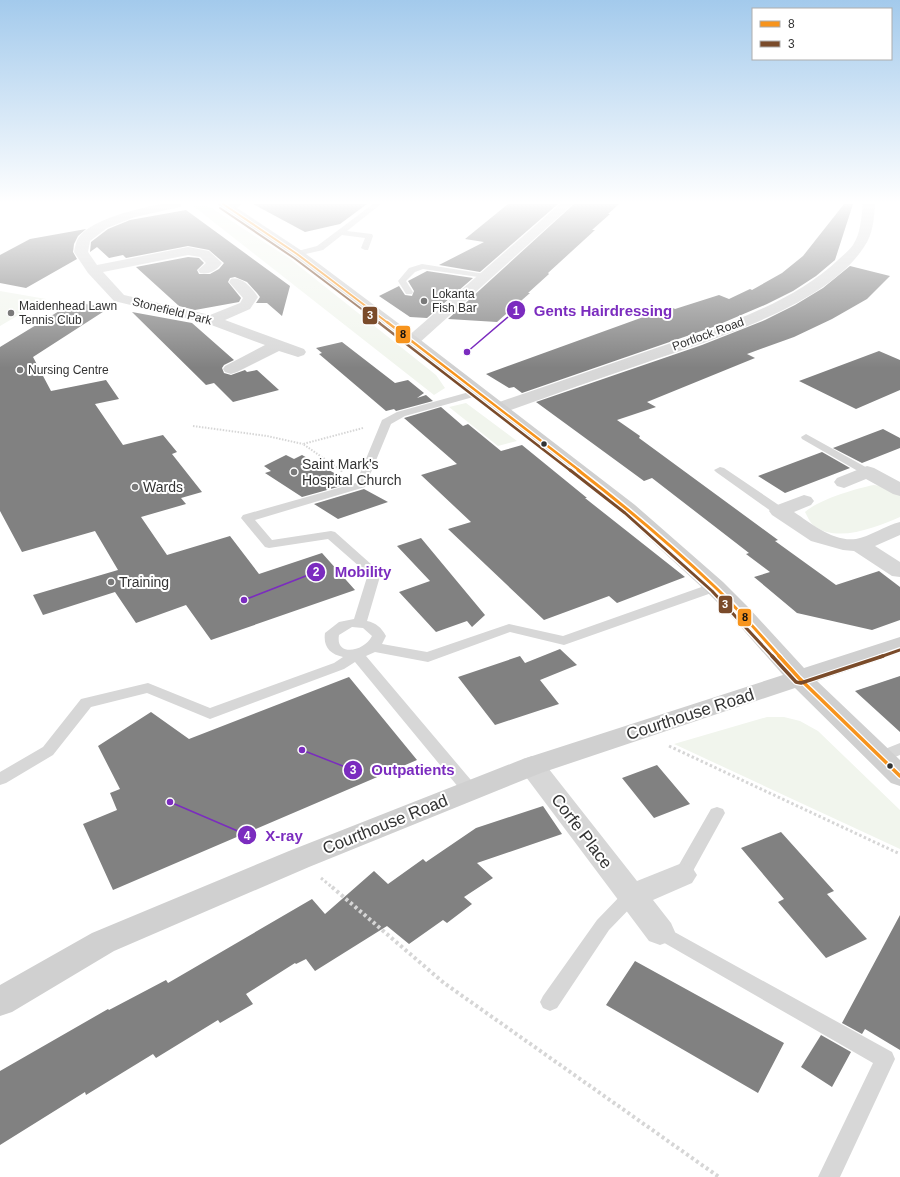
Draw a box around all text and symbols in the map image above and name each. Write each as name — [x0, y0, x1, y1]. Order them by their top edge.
legend — [752, 8, 892, 60]
text: 8 — [788, 17, 795, 31]
text: 3 — [788, 37, 795, 51]
place label: Lokanta Fish Bar — [432, 287, 477, 315]
street label: Stonefield Park — [131, 294, 214, 328]
marker: Lokanta Fish Bar — [419, 296, 429, 306]
callout: Gents Hairdressing — [506, 297, 680, 324]
place label: Maidenhead Lawn Tennis Club — [19, 299, 117, 327]
text: Gents Hairdressing — [534, 302, 672, 319]
text: 1 — [513, 304, 520, 318]
line badge: 3 — [362, 306, 378, 325]
marker: Maidenhead Lawn Tennis Club — [6, 308, 16, 318]
text: 3 — [367, 309, 373, 321]
street label: Portlock Road — [670, 315, 746, 353]
line badge: 8 — [395, 325, 411, 344]
text: 8 — [400, 328, 406, 340]
place label: Nursing Centre — [28, 363, 109, 377]
marker: Nursing Centre — [15, 365, 25, 375]
unlabelled marker — [539, 439, 549, 449]
place label: Saint Mark's Hospital Church — [302, 456, 402, 488]
marker: Saint Mark's Hospital Church — [289, 467, 299, 477]
place label: Wards — [143, 479, 183, 495]
marker: Wards — [130, 482, 140, 492]
callout: Mobility — [306, 558, 399, 585]
text: Mobility — [335, 563, 392, 580]
text: 2 — [313, 565, 320, 579]
place label: Training — [119, 574, 169, 590]
marker: Training — [106, 577, 116, 587]
line badge: 3 — [718, 595, 733, 614]
text: 3 — [722, 598, 728, 610]
line badge: 8 — [737, 608, 752, 627]
text: 8 — [742, 611, 748, 623]
street label: Courthouse Road — [624, 685, 756, 744]
callout: Outpatients — [343, 757, 462, 784]
text: Outpatients — [371, 761, 455, 778]
unlabelled marker — [885, 761, 895, 771]
text: 3 — [350, 763, 357, 777]
street label: Corfe Place — [547, 790, 616, 872]
street label: Courthouse Road — [320, 791, 451, 858]
callout: X-ray — [237, 822, 311, 849]
text: X-ray — [265, 827, 303, 844]
text: 4 — [244, 829, 251, 843]

